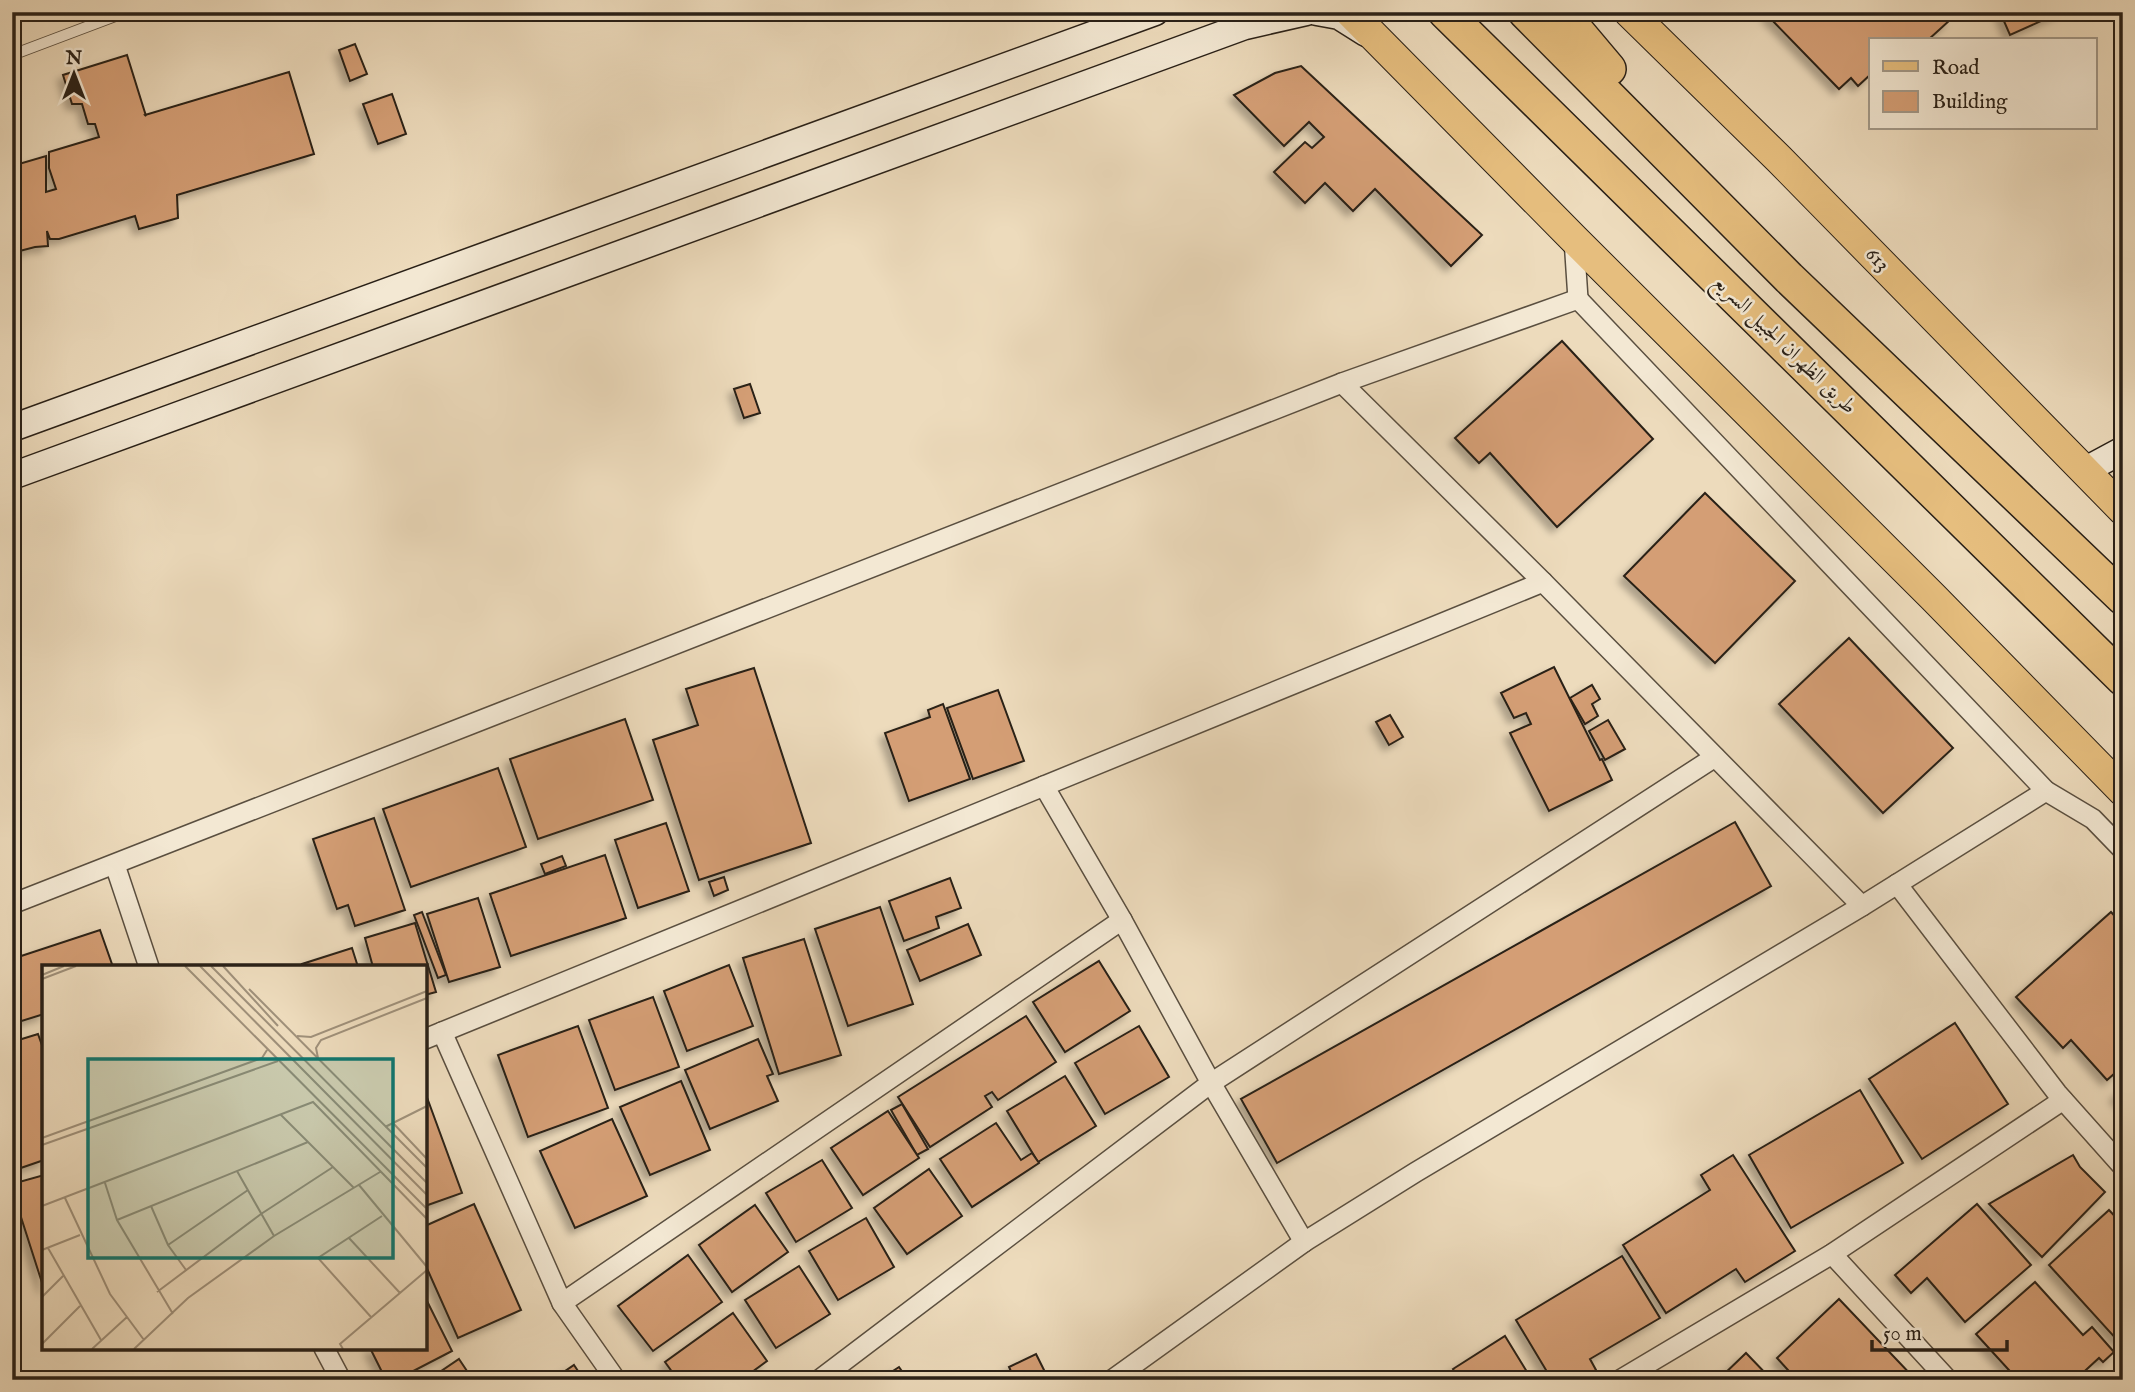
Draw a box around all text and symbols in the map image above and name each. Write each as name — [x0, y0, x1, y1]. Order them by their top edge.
north arrow — [38, 38, 108, 108]
legend — [1869, 38, 2096, 130]
text: N — [65, 47, 83, 71]
text: Road — [1932, 55, 1980, 82]
text: Building — [1932, 89, 2008, 116]
street label: 613 — [1859, 242, 1895, 278]
street label: طريق الظهران الجبيل السريع — [1703, 269, 1862, 424]
inset map — [42, 965, 427, 1350]
scale bar — [1872, 1308, 2007, 1352]
text: 50 m — [1883, 1321, 1922, 1348]

